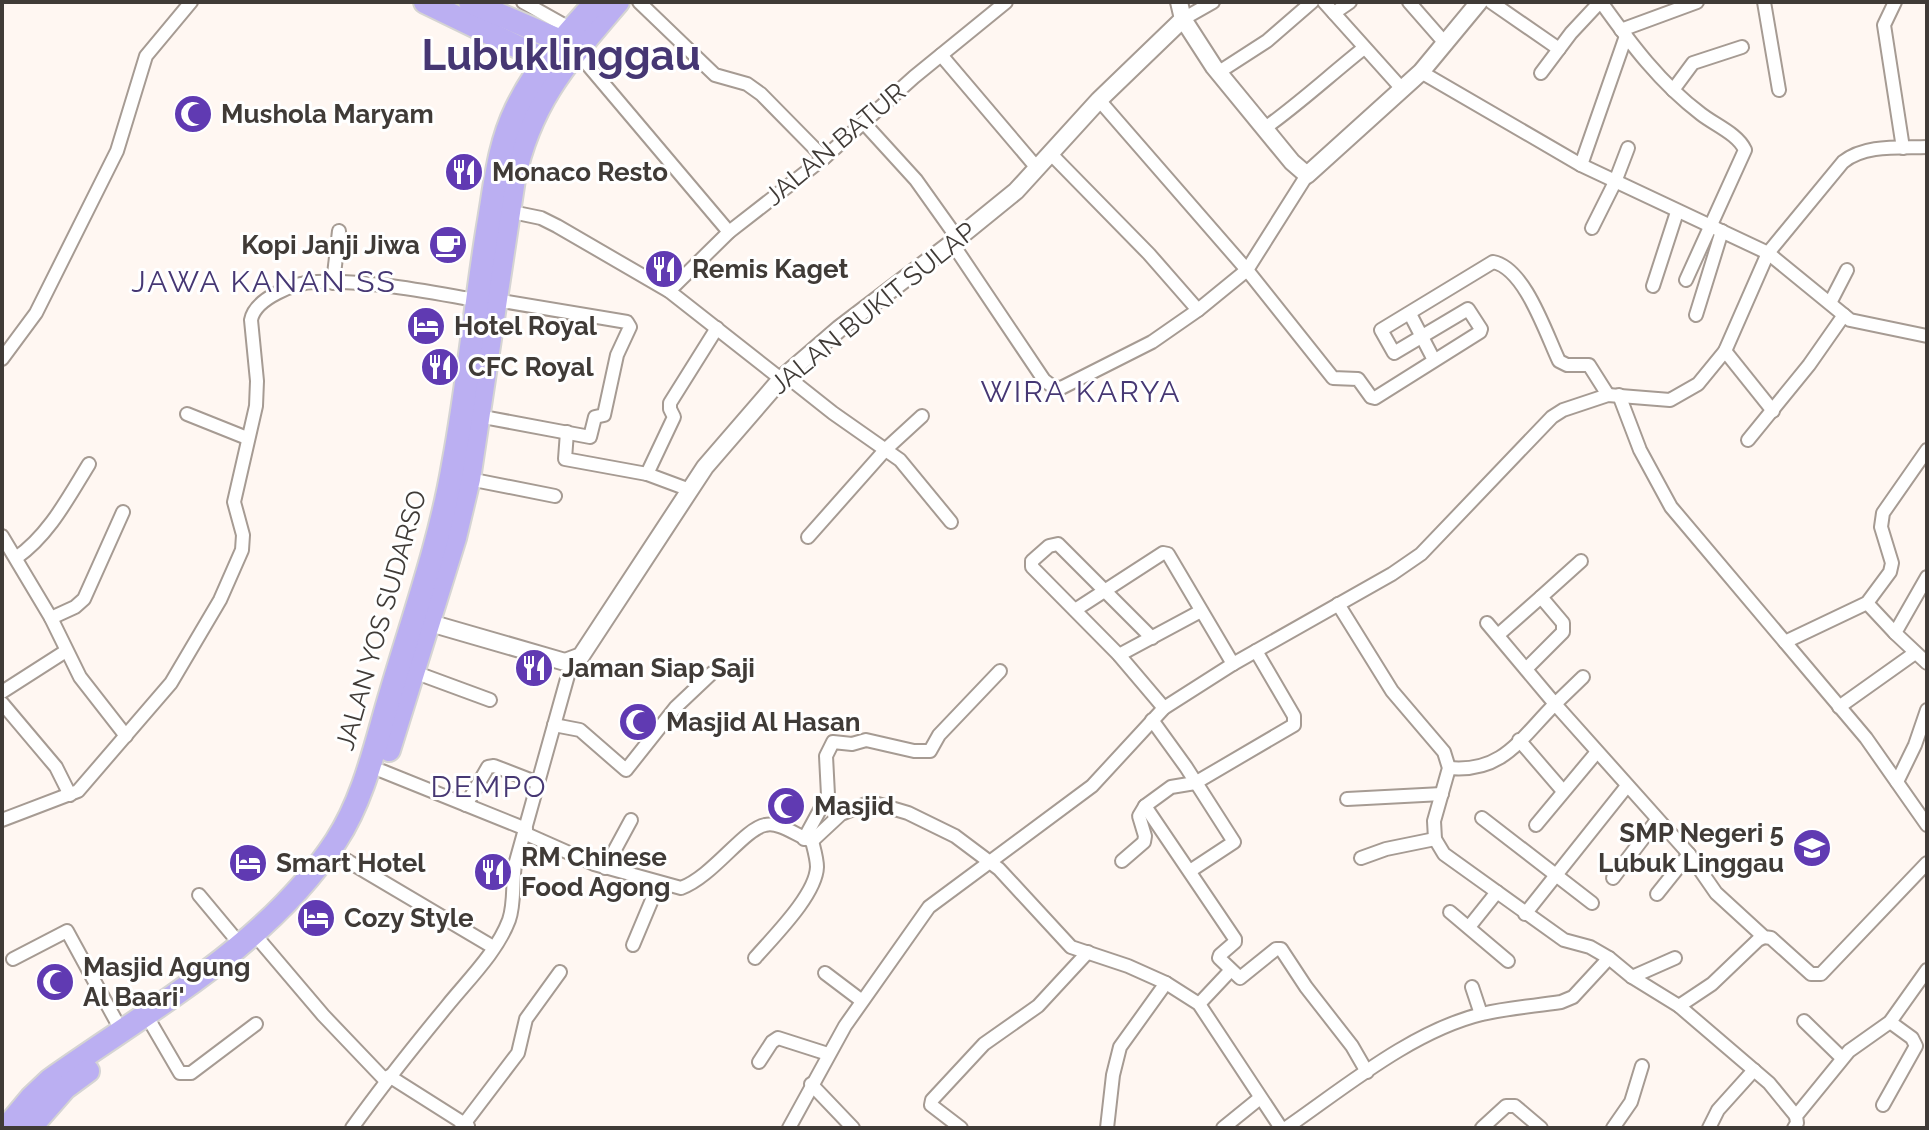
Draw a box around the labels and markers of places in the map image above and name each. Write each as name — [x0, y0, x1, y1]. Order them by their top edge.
mosque icon: Mushola Maryam — [172, 93, 214, 135]
place label: Mushola Maryam — [221, 99, 434, 129]
restaurant icon: Monaco Resto — [443, 151, 485, 193]
place label: Monaco Resto — [492, 157, 668, 187]
cafe icon: Kopi Janji Jiwa — [427, 224, 469, 266]
place label: Kopi Janji Jiwa — [241, 230, 420, 260]
restaurant icon: Remis Kaget — [643, 248, 685, 290]
place label: Remis Kaget — [692, 254, 848, 284]
hotel icon: Hotel Royal — [405, 305, 447, 347]
place label: Hotel Royal — [454, 311, 598, 341]
restaurant icon: CFC Royal — [419, 346, 461, 388]
place label: CFC Royal — [468, 352, 594, 382]
restaurant icon: Jaman Siap Saji — [513, 647, 555, 689]
place label: Jaman Siap Saji — [562, 653, 755, 683]
mosque icon: Masjid Al Hasan — [617, 701, 659, 743]
place label: Masjid Al Hasan — [666, 707, 861, 737]
mosque icon: Masjid — [765, 785, 807, 827]
place label: Masjid — [814, 791, 894, 821]
place label: SMP Negeri 5 Lubuk Linggau — [1598, 818, 1784, 878]
school or university icon: SMP Negeri 5 Lubuk Linggau — [1791, 827, 1833, 869]
hotel icon: Smart Hotel — [227, 842, 269, 884]
place label: RM Chinese Food Agong — [521, 842, 670, 902]
place label: Smart Hotel — [276, 848, 426, 878]
restaurant icon: RM Chinese Food Agong — [472, 851, 514, 893]
hotel icon: Cozy Style — [295, 897, 337, 939]
place label: Cozy Style — [344, 903, 474, 933]
place label: Masjid Agung Al Baari' — [83, 952, 251, 1012]
mosque icon: Masjid Agung Al Baari' — [34, 961, 76, 1003]

